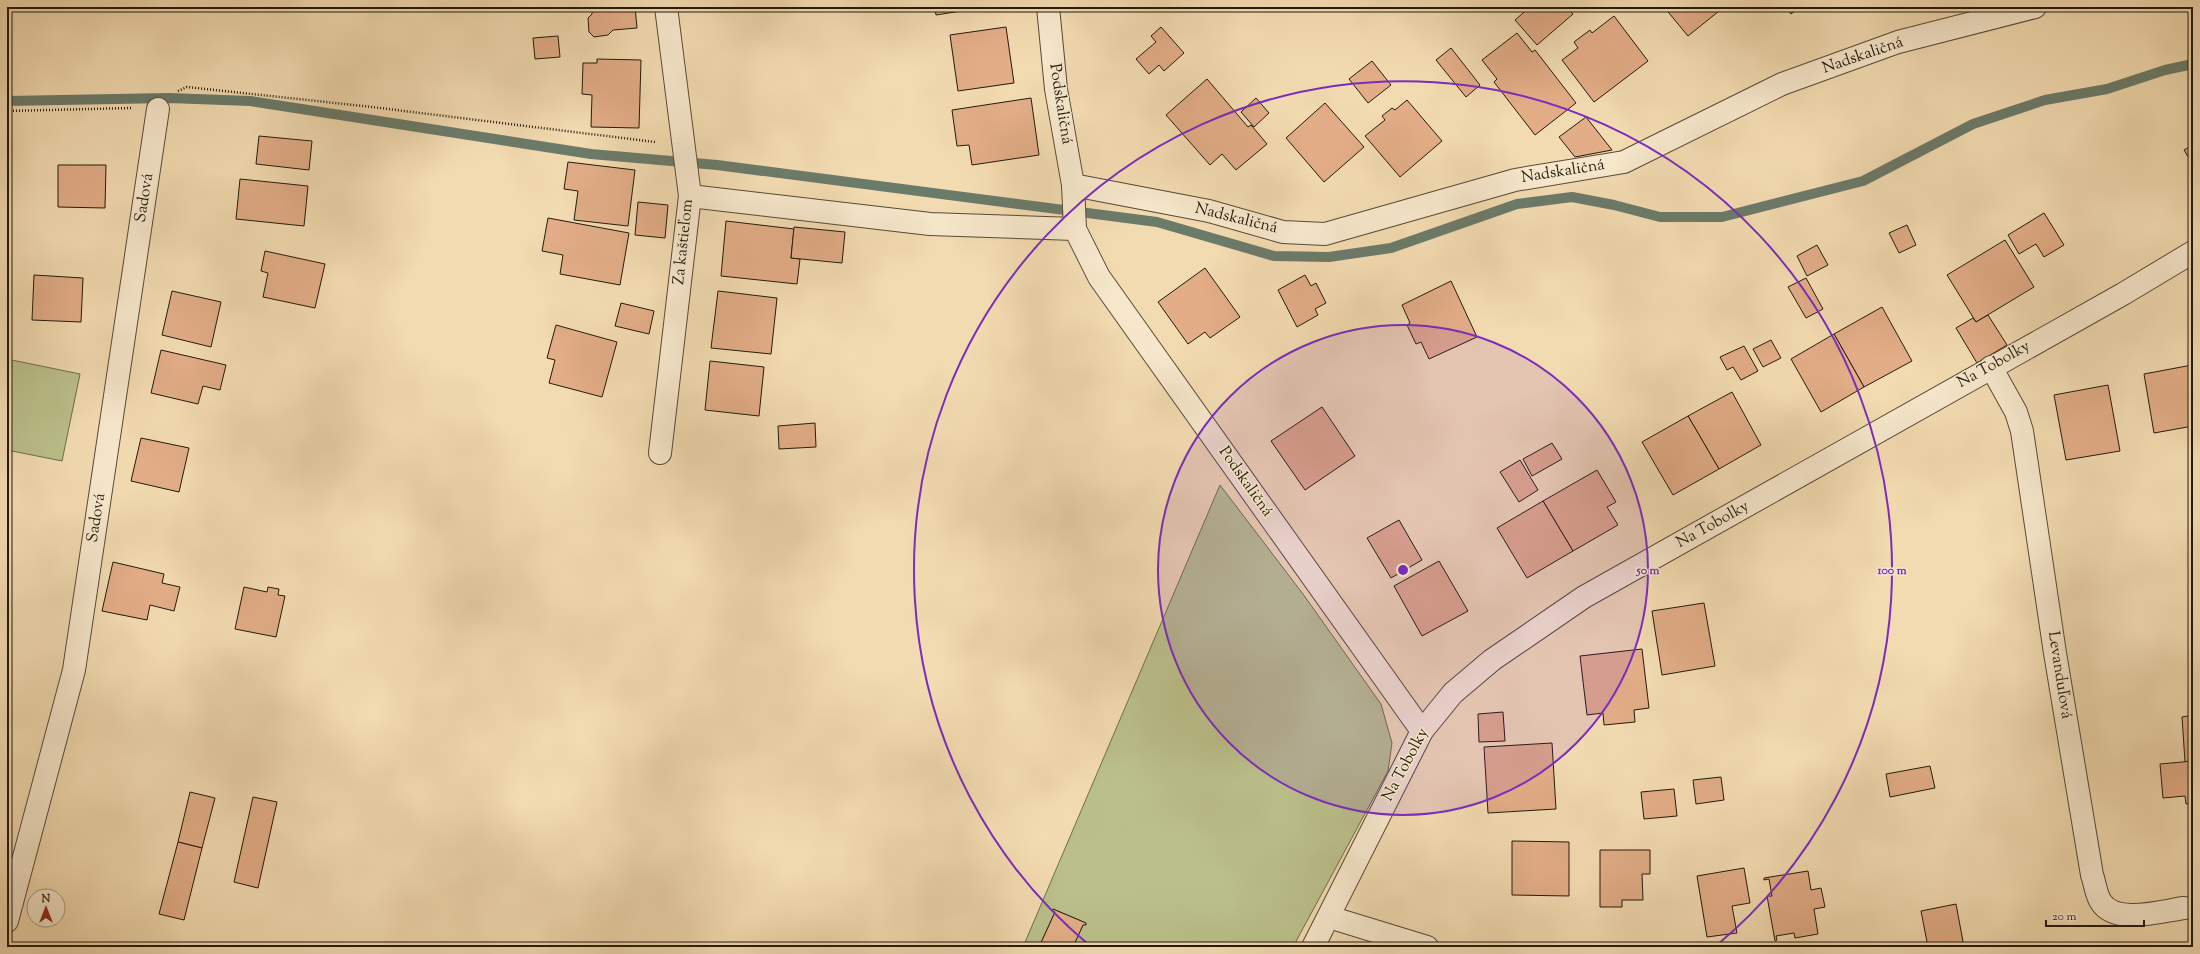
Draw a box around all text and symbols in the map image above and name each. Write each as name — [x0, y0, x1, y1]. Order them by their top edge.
street label: Nadskaličná — [1819, 31, 1907, 81]
street label: Podskaličná — [1042, 62, 1078, 147]
street label: Nadskaličná — [1520, 154, 1607, 190]
street label: Sadová — [130, 171, 160, 224]
street label: Za kaštieľom — [668, 198, 700, 286]
street label: Nadskaličná — [1192, 198, 1280, 240]
street label: Na Tobolky — [1953, 335, 2035, 395]
street label: Podskaličná — [1212, 442, 1278, 522]
street label: Sadová — [82, 491, 112, 544]
street label: Na Tobolky — [1672, 495, 1754, 555]
text: 50 m — [1636, 562, 1660, 580]
text: 100 m — [1876, 562, 1907, 580]
centre of rings — [1396, 563, 1410, 577]
street label: Levanduľová — [2041, 630, 2077, 721]
street label: Na Tobolky — [1377, 724, 1435, 806]
north arrow — [26, 888, 66, 928]
text: N — [41, 891, 51, 907]
scale bar — [2046, 902, 2144, 928]
text: 20 m — [2052, 908, 2077, 926]

